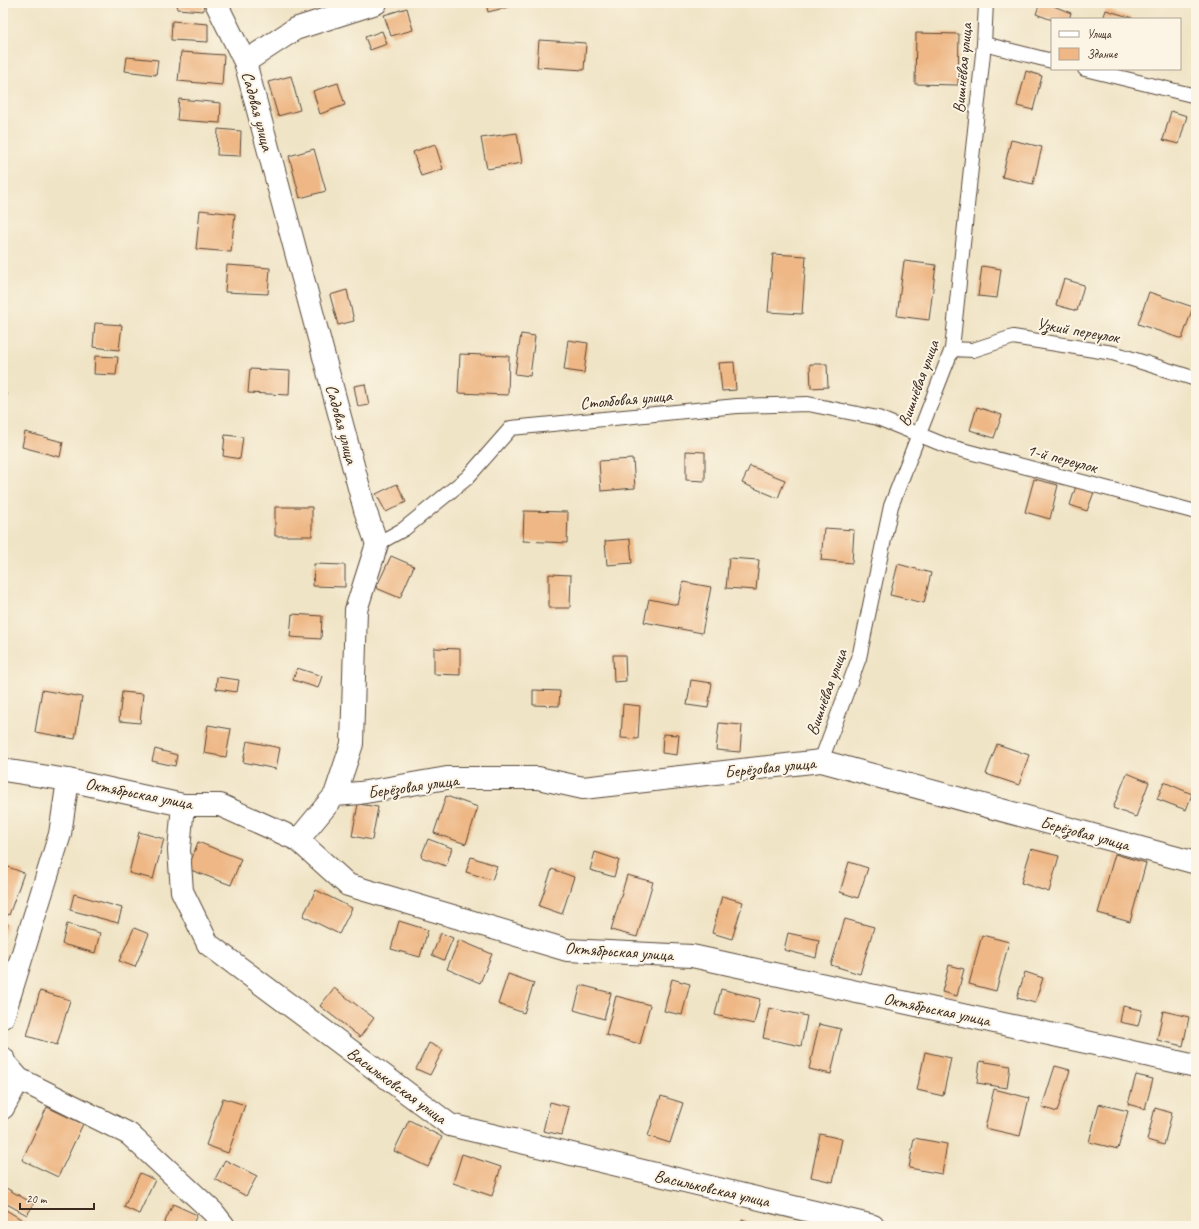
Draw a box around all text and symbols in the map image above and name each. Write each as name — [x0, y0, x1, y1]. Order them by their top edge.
legend — [1051, 18, 1181, 70]
street label: Вишнёвая улица — [948, 21, 977, 114]
text: Улица — [1087, 26, 1112, 42]
text: Здание — [1087, 46, 1118, 62]
street label: Садовая улица — [237, 69, 279, 155]
street label: Узкий переулок — [1035, 313, 1122, 349]
street label: Вишнёвая улица — [893, 336, 944, 429]
street label: Садовая улица — [321, 382, 363, 468]
street label: Столбовая улица — [579, 385, 675, 414]
street label: 1-й переулок — [1025, 439, 1101, 478]
street label: Вишнёвая улица — [801, 645, 852, 738]
street label: Берёзовая улица — [724, 752, 819, 784]
street label: Берёзовая улица — [366, 769, 462, 804]
street label: Октябрьская улица — [84, 773, 196, 815]
street label: Берёзовая улица — [1038, 812, 1134, 857]
street label: Октябрьская улица — [564, 937, 676, 966]
street label: Октябрьская улица — [882, 988, 994, 1031]
street label: Васильковская улица — [343, 1042, 451, 1129]
street label: Васильковская улица — [652, 1165, 773, 1212]
scale bar — [20, 1185, 94, 1211]
text: 20 m — [26, 1191, 48, 1207]

